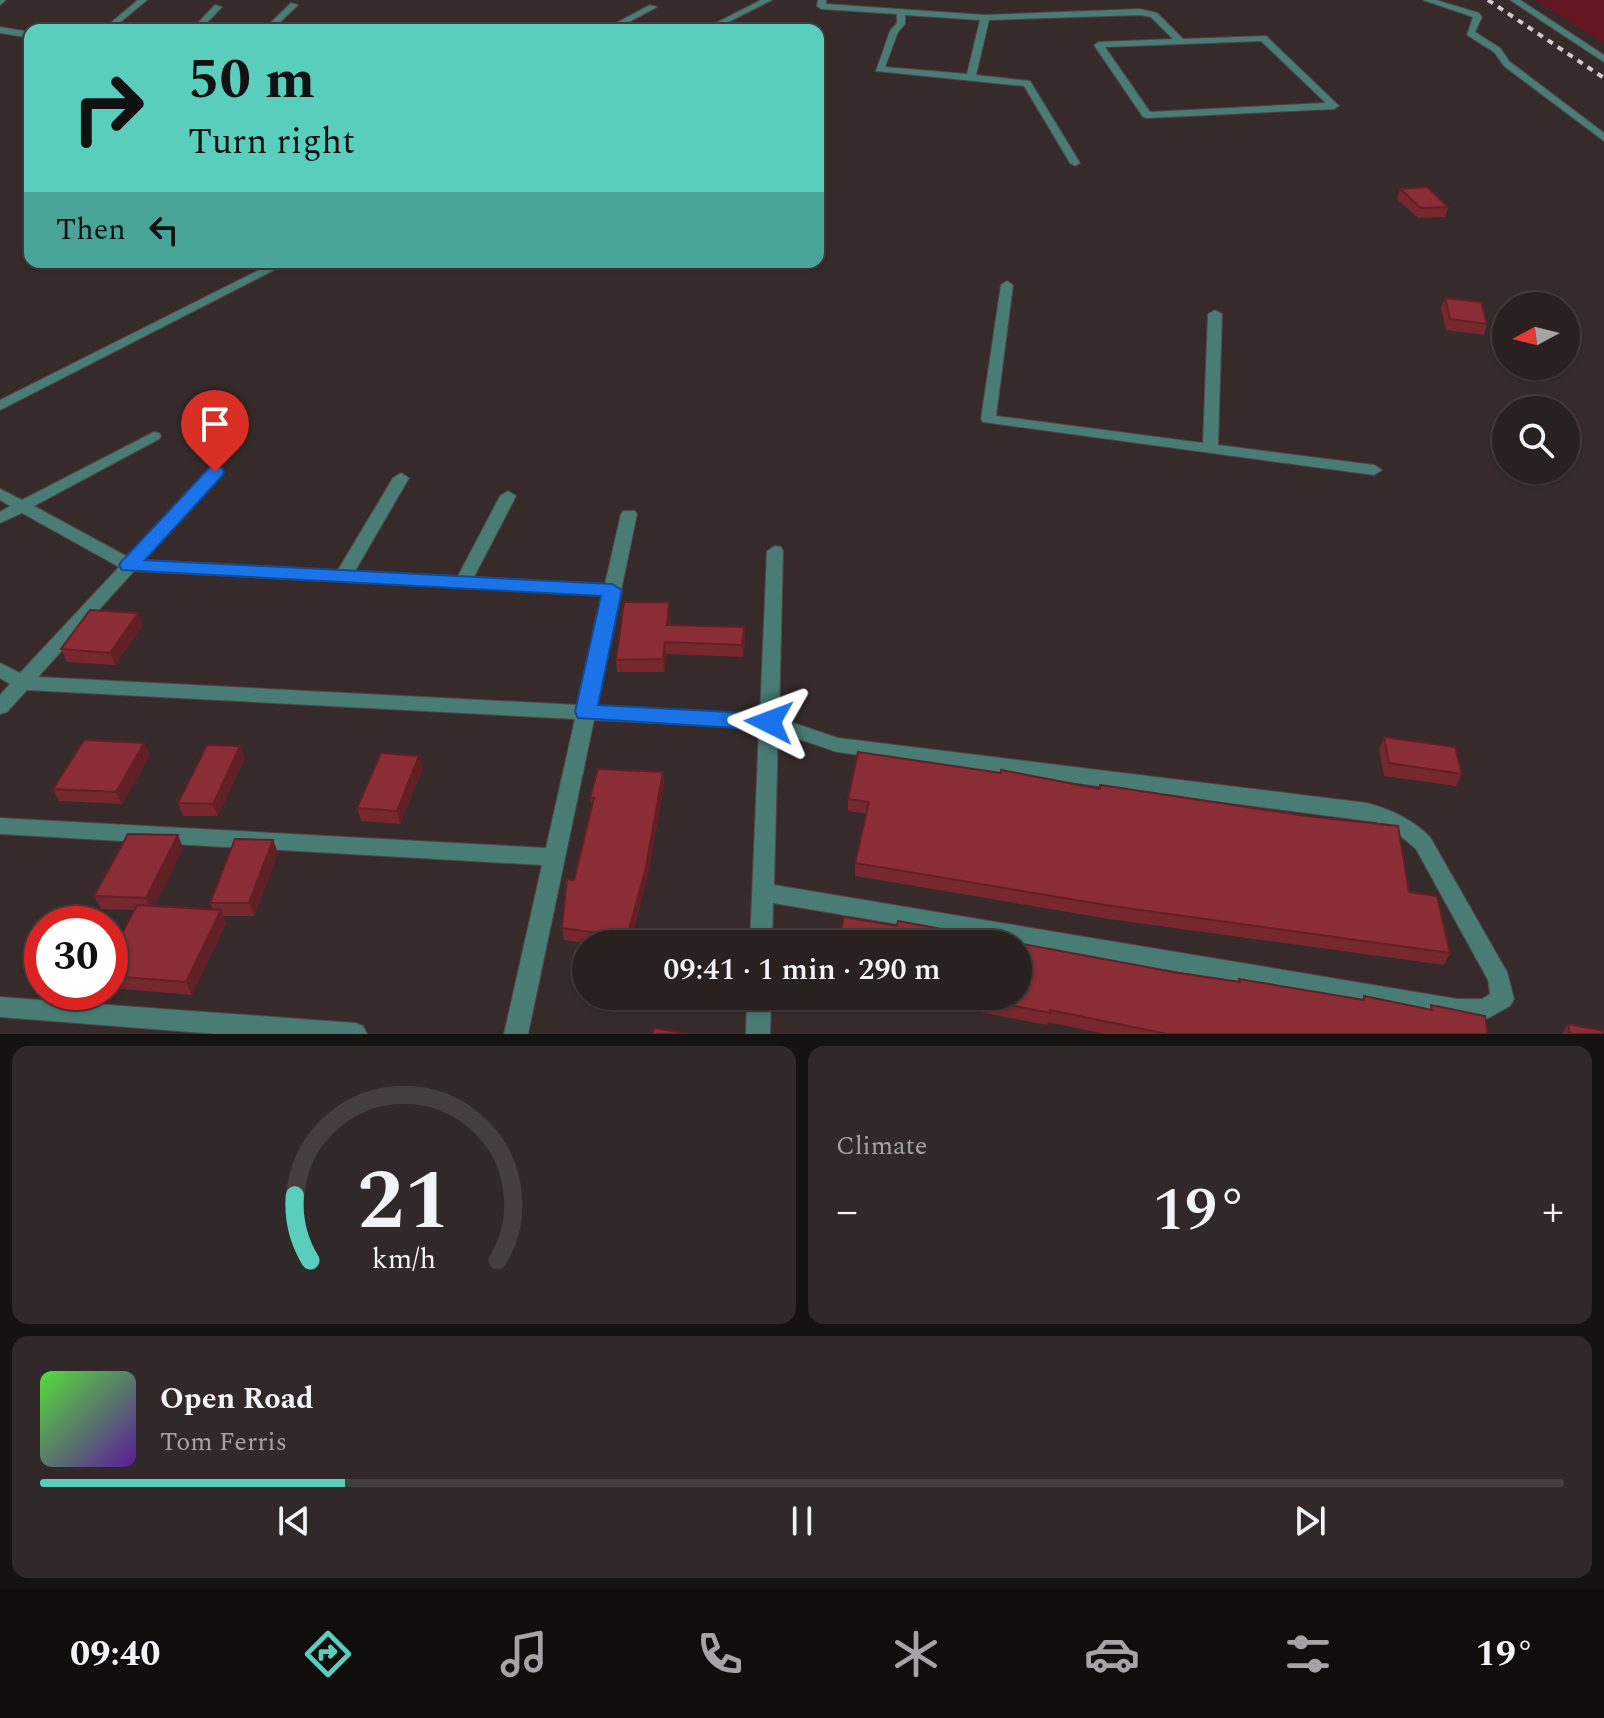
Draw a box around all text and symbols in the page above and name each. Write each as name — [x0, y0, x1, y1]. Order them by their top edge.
text: 50 m — [188, 38, 315, 123]
icon: right — [56, 56, 160, 160]
text: Turn right — [188, 115, 355, 170]
text: Then — [56, 207, 126, 253]
icon: left — [142, 208, 186, 252]
north arrow — [1492, 292, 1580, 380]
map controls — [1492, 292, 1580, 484]
pin — [181, 390, 249, 472]
button: search — [1492, 396, 1580, 484]
icon: arrive — [193, 402, 237, 446]
position arrow — [727, 680, 811, 764]
speed limit sign: 30 — [24, 906, 128, 1010]
text: 09:41 · 1 min · 290 m — [663, 947, 941, 993]
text: Climate — [836, 1126, 927, 1166]
text: 21 — [357, 1139, 451, 1266]
text: 19° — [1153, 1165, 1247, 1257]
text: − — [836, 1178, 858, 1245]
text: + — [1542, 1178, 1564, 1245]
text: km/h — [372, 1238, 436, 1281]
text: Open Road — [160, 1376, 314, 1422]
text: Tom Ferris — [160, 1422, 287, 1462]
icon: previous — [272, 1499, 316, 1543]
icon: pause — [780, 1499, 824, 1543]
icon: next — [1288, 1499, 1332, 1543]
icon: directions — [300, 1626, 356, 1682]
icon: music — [496, 1626, 552, 1682]
icon: phone — [692, 1626, 748, 1682]
icon: climate — [888, 1626, 944, 1682]
icon: car — [1084, 1626, 1140, 1682]
icon: filters — [1280, 1626, 1336, 1682]
text: 09:40 — [70, 1627, 160, 1682]
text: 19° — [1476, 1627, 1534, 1682]

